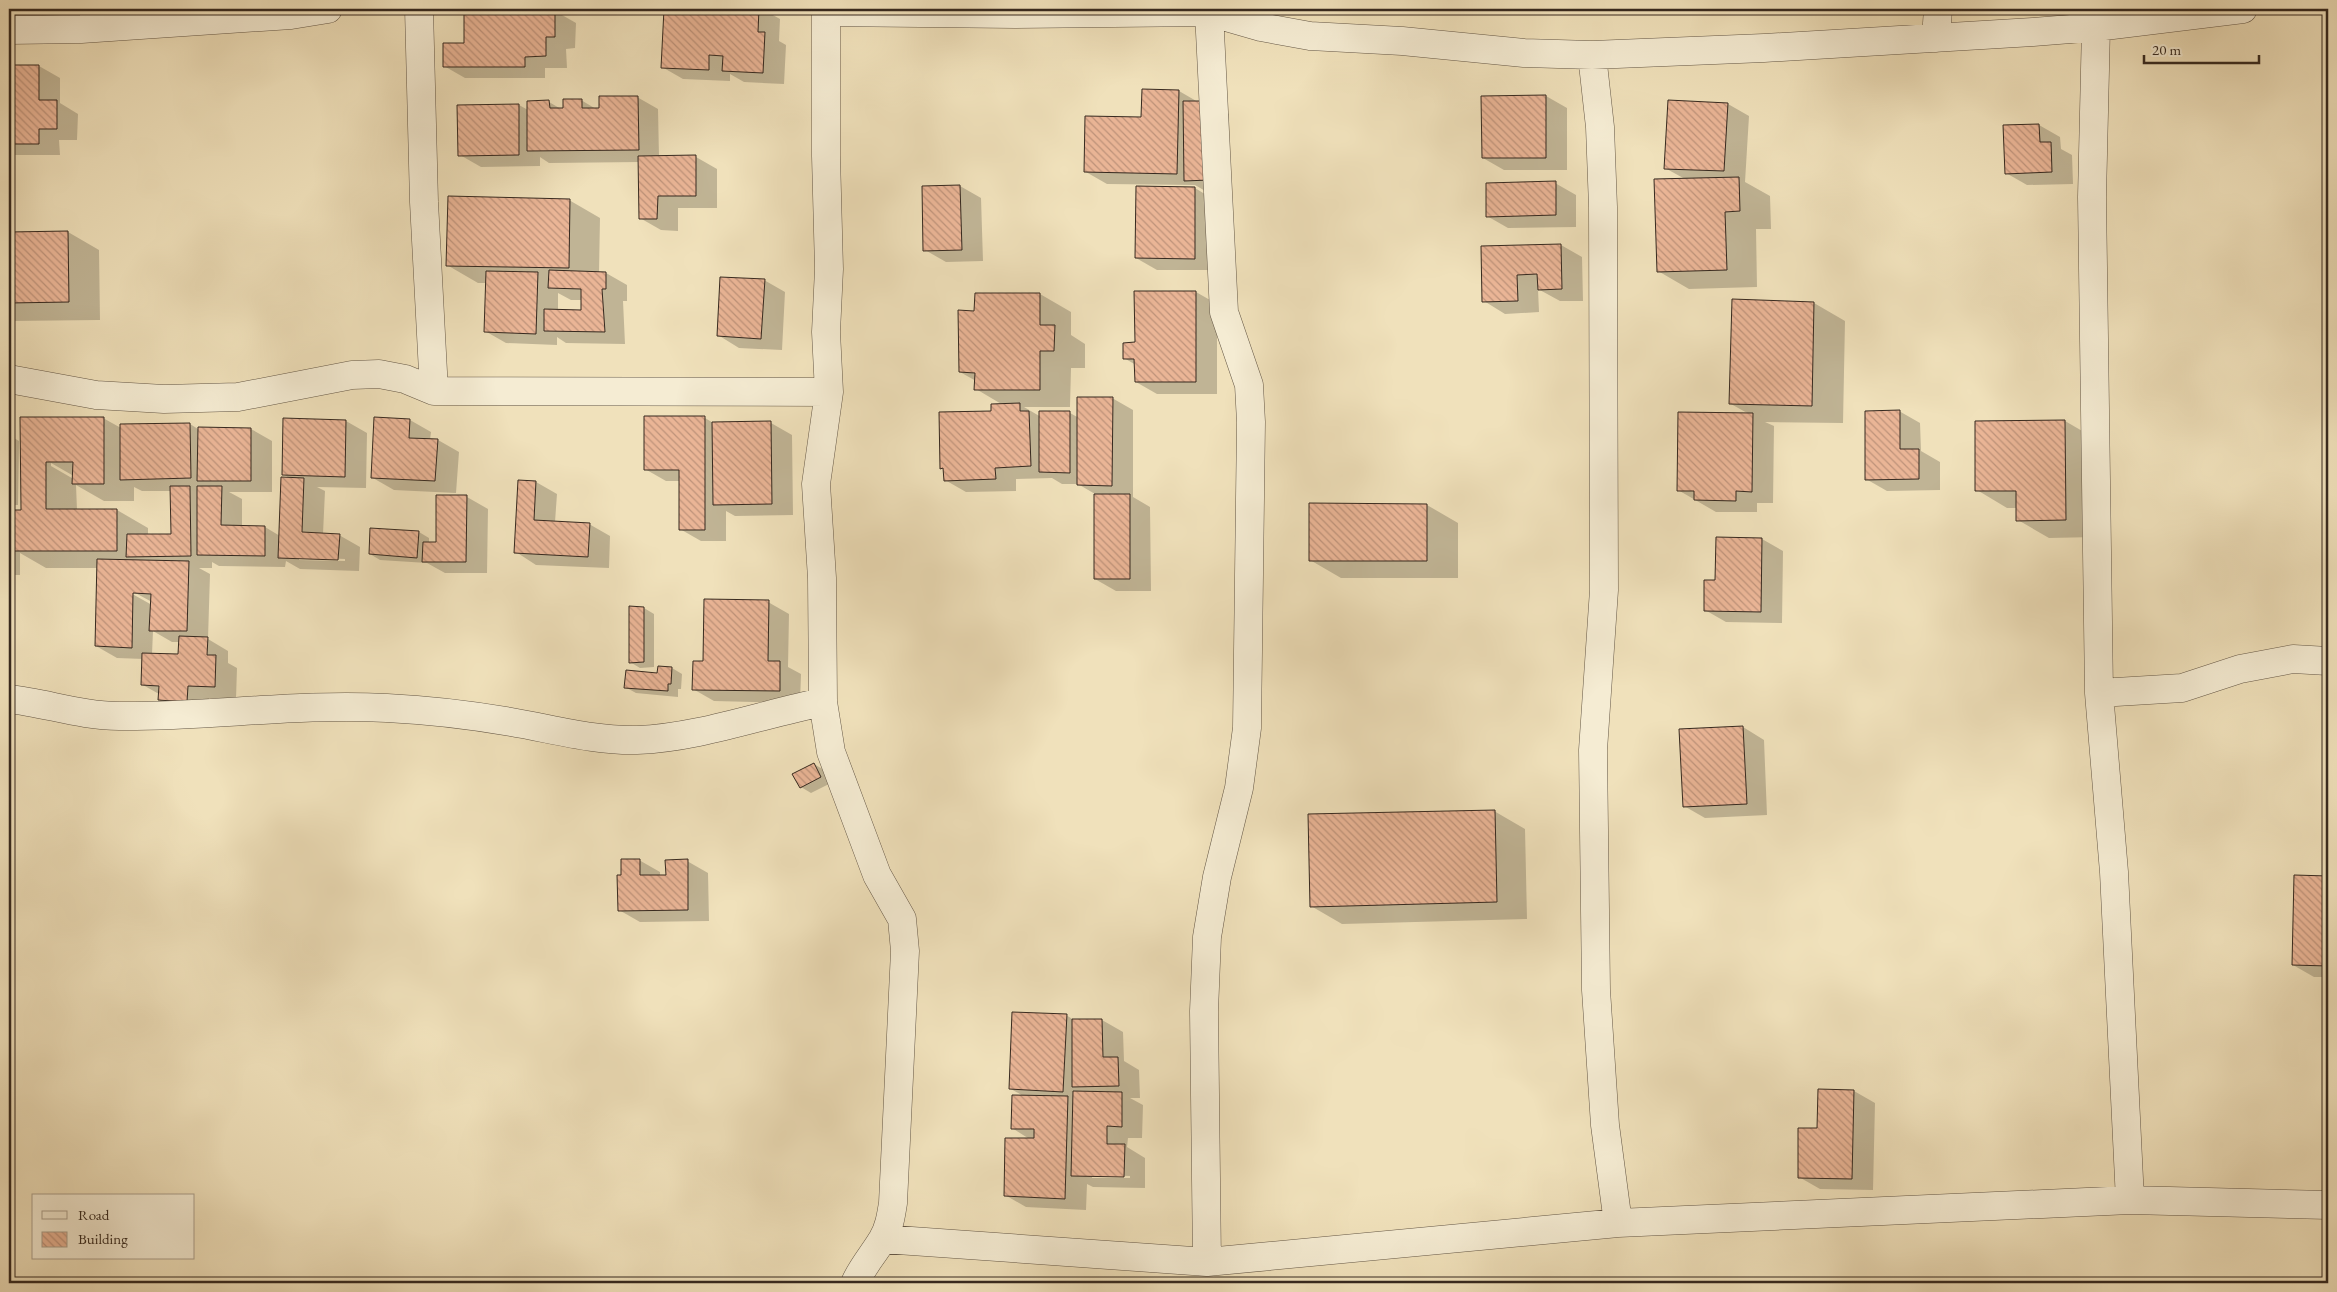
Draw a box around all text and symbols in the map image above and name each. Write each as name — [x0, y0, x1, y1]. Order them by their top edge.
scale bar — [2144, 32, 2260, 64]
text: 20 m — [2152, 40, 2181, 59]
legend — [32, 1194, 195, 1260]
text: Road — [78, 1205, 110, 1224]
text: Building — [78, 1229, 128, 1248]

